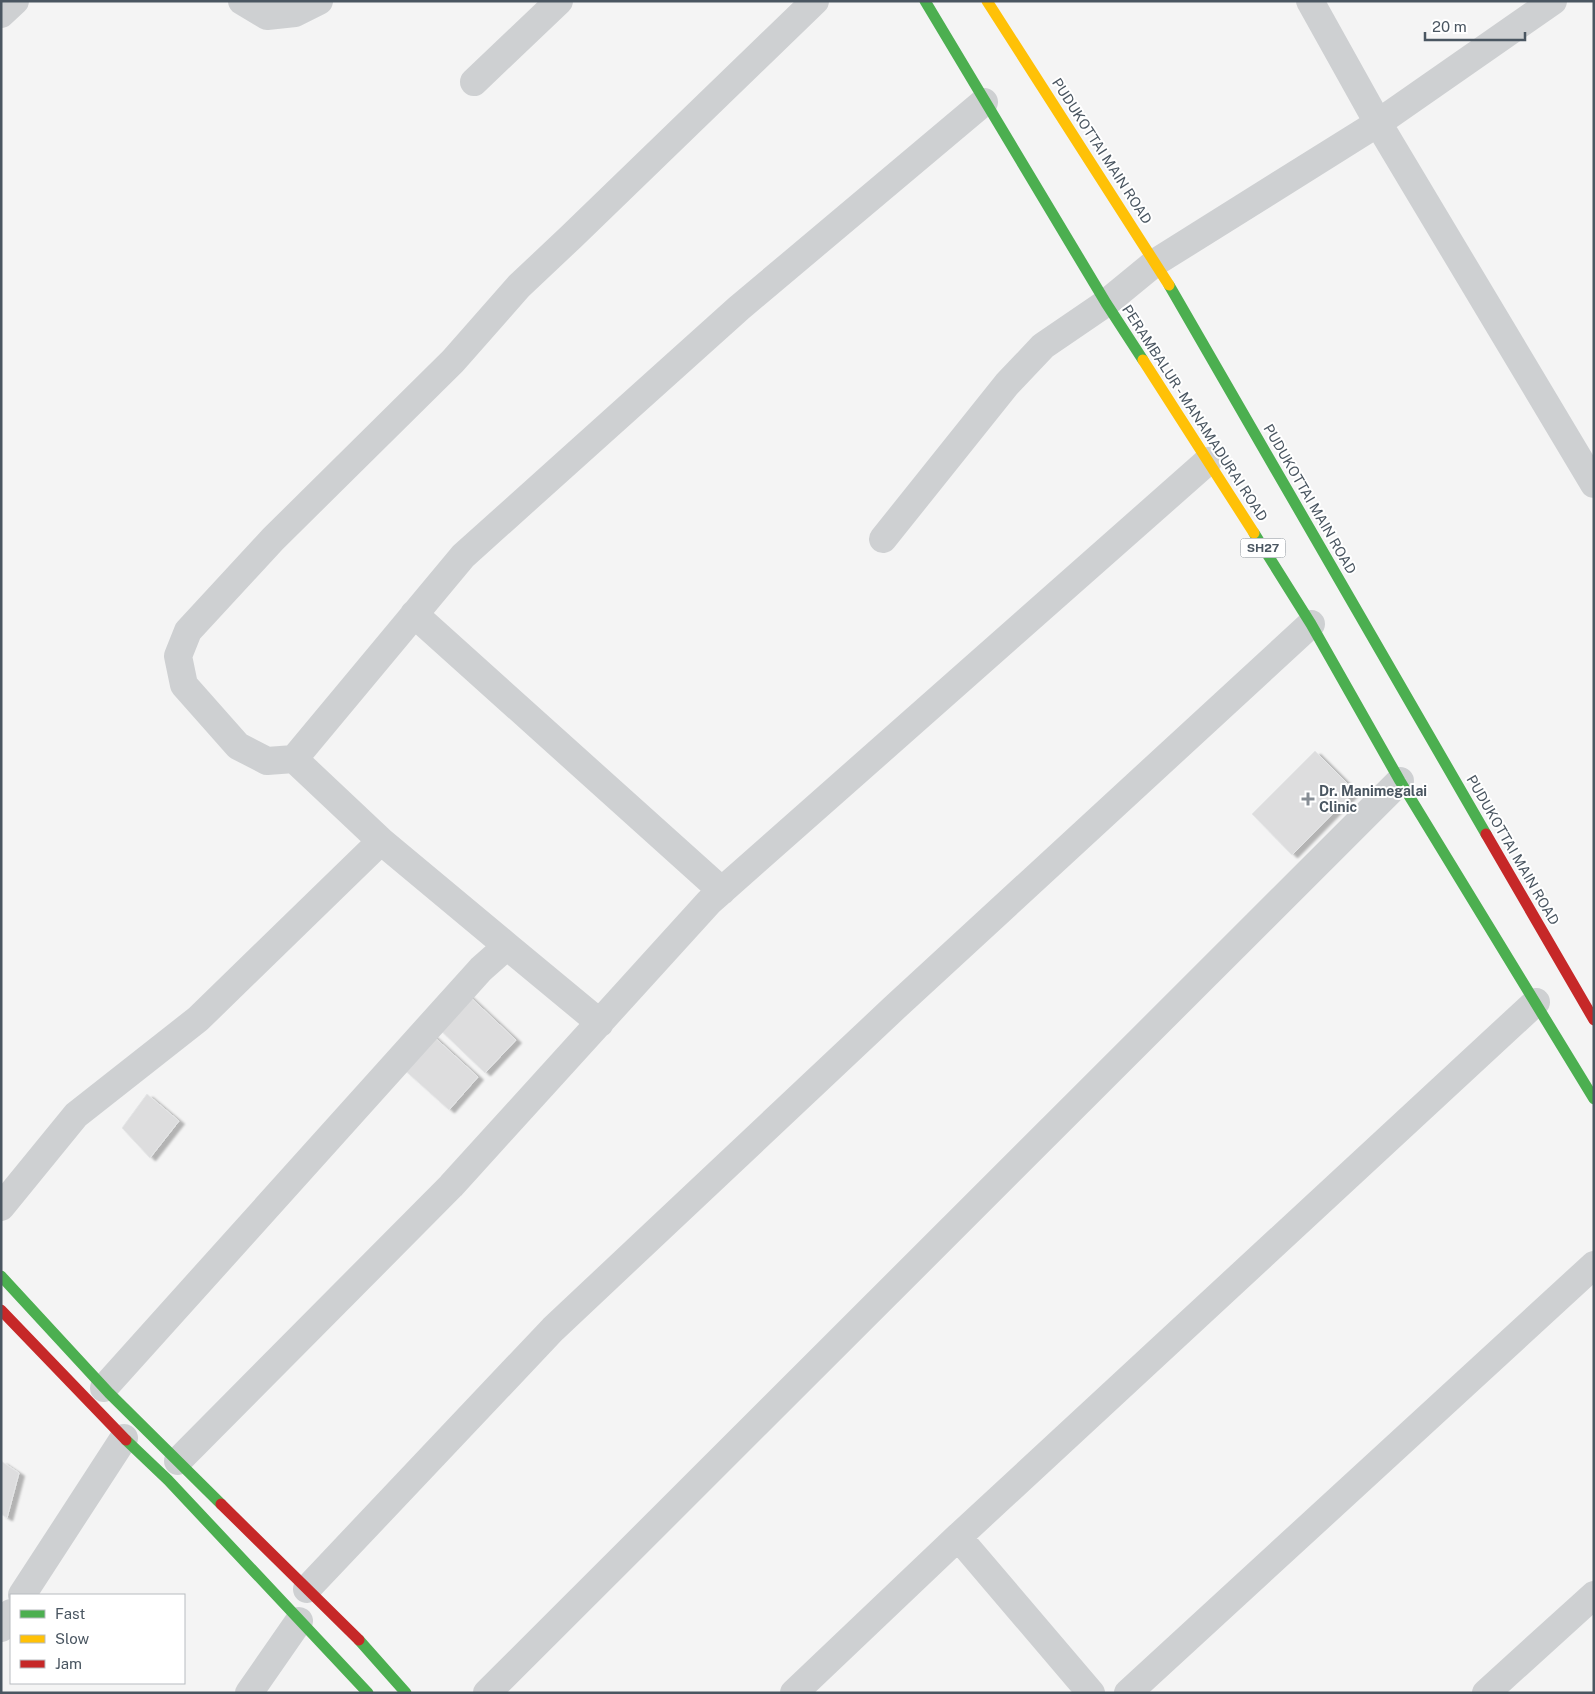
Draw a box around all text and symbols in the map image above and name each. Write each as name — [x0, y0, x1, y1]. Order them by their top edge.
scale bar — [1425, 10, 1525, 42]
text: 20 m — [1432, 18, 1467, 35]
street label: PUDUKOTTAI MAIN ROAD — [1049, 75, 1155, 227]
street label: PERAMBALUR - MANAMADURAI ROAD — [1119, 302, 1271, 524]
street label: PUDUKOTTAI MAIN ROAD — [1261, 421, 1359, 577]
road number: SH27 — [1240, 538, 1286, 558]
street label: PUDUKOTTAI MAIN ROAD — [1464, 772, 1562, 928]
place label: Dr. Manimegalai Clinic — [1319, 783, 1427, 815]
marker: Dr. Manimegalai Clinic — [1301, 792, 1315, 806]
legend — [10, 1594, 185, 1684]
text: Fast — [55, 1605, 85, 1622]
text: Slow — [55, 1630, 90, 1647]
text: Jam — [55, 1655, 82, 1672]

